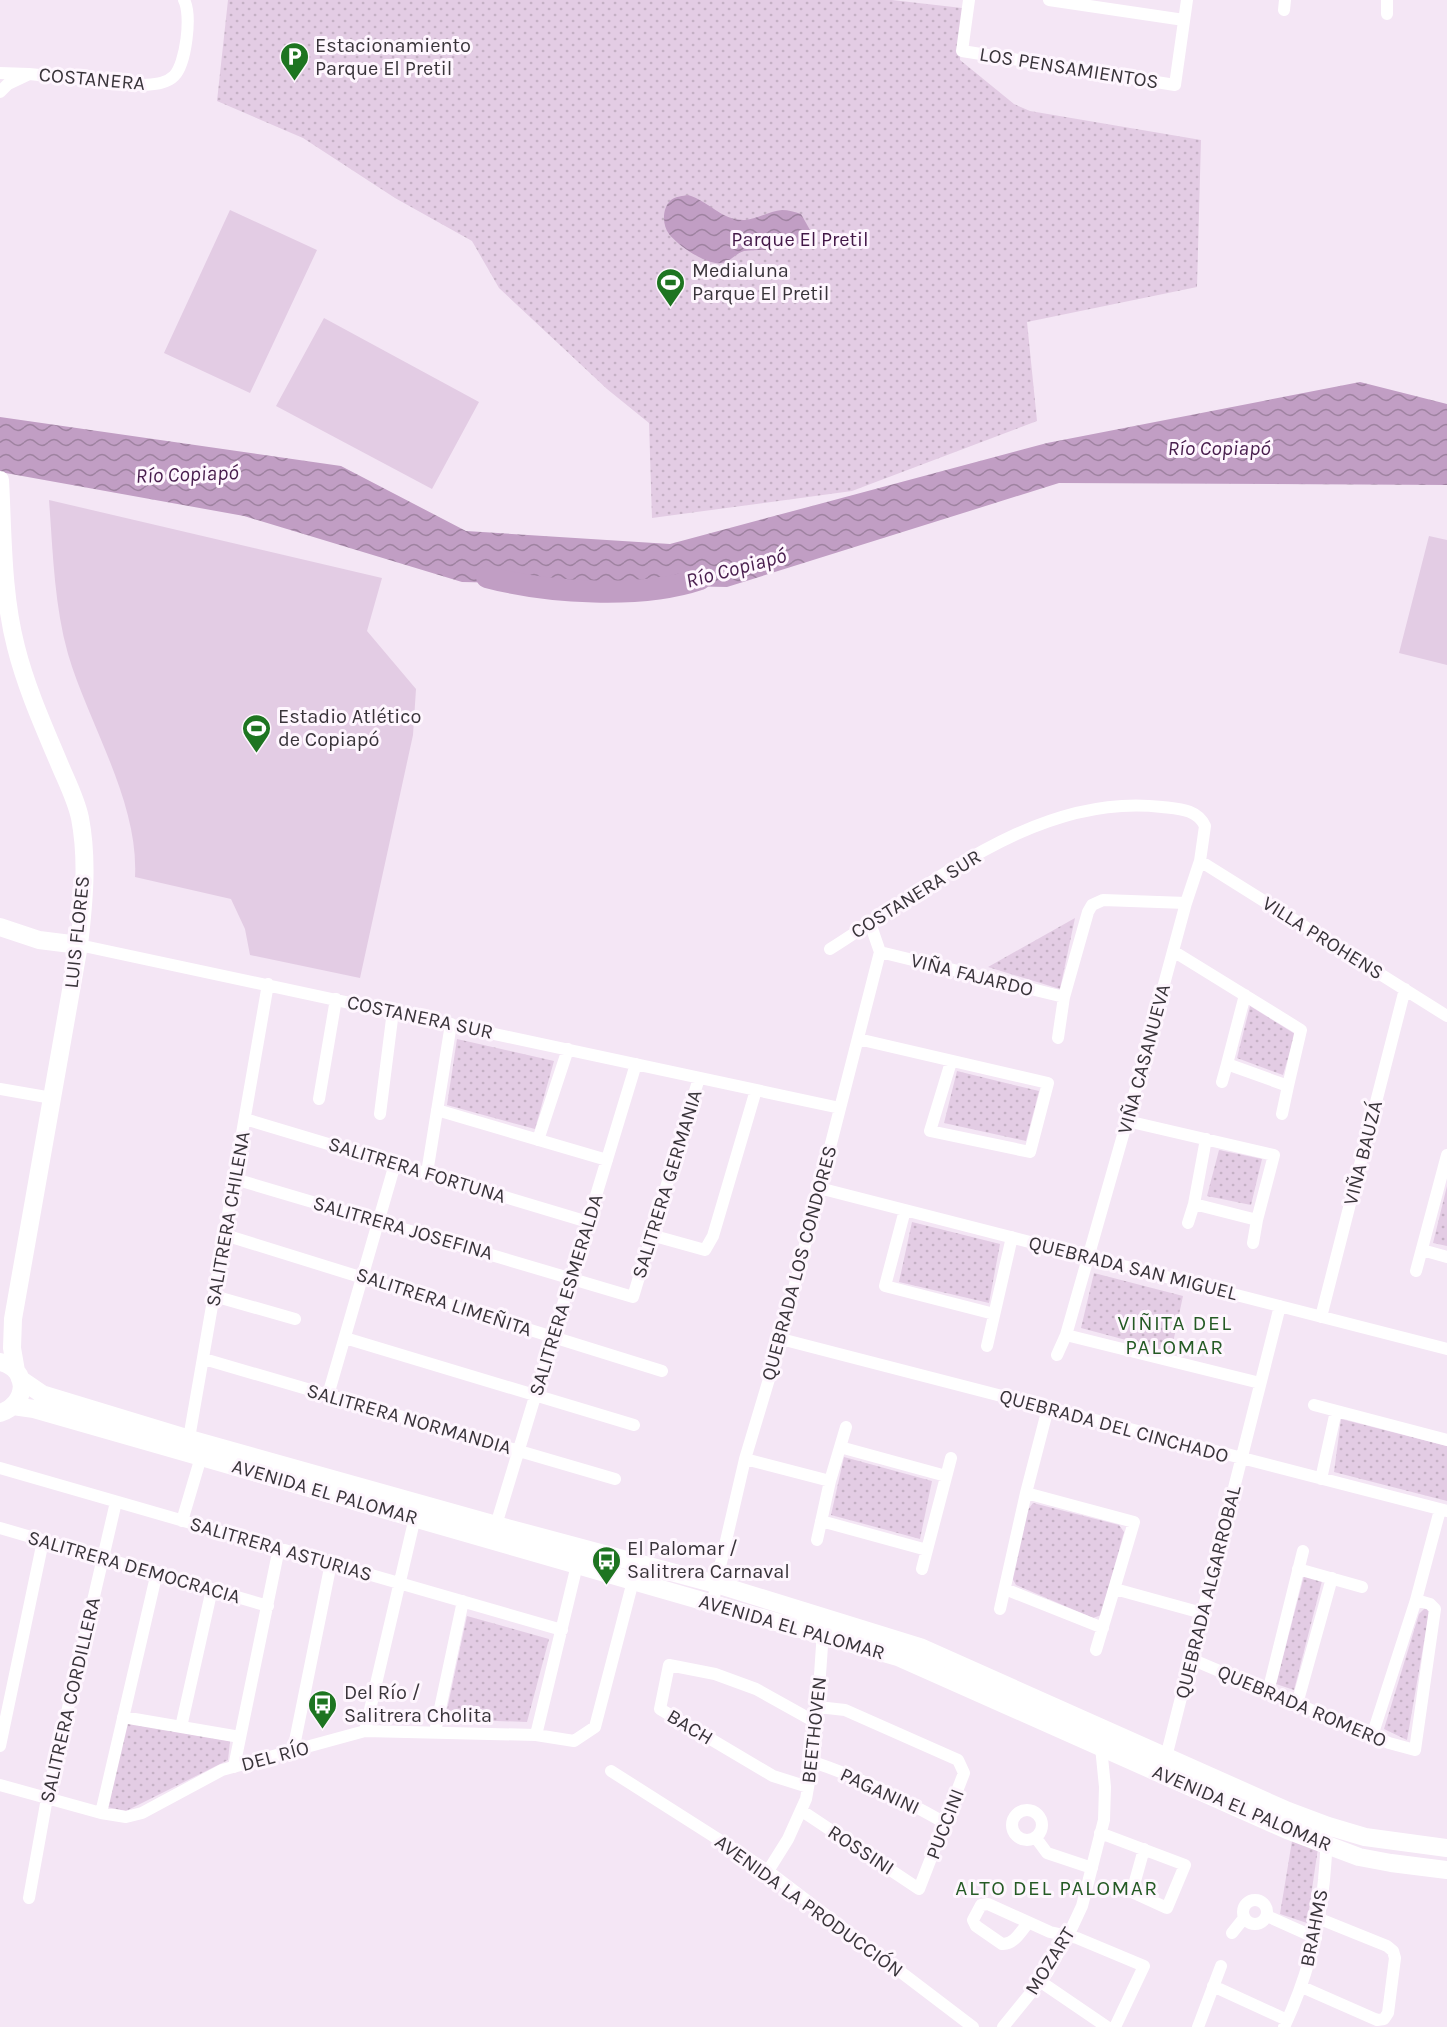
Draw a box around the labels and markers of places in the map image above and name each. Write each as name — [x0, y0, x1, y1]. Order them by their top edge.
place label: Estacionamiento Parque El Pretil — [315, 34, 471, 80]
parking icon: Estacionamiento Parque El Pretil — [278, 40, 310, 82]
place label: Medialuna Parque El Pretil — [692, 259, 829, 305]
sports icon: Medialuna Parque El Pretil — [655, 266, 687, 308]
place label: Estadio Atlético de Copiapó — [278, 705, 421, 751]
sports icon: Estadio Atlético de Copiapó — [241, 712, 273, 754]
place label: El Palomar / Salitrera Carnaval — [627, 1537, 790, 1583]
bus stop icon: El Palomar / Salitrera Carnaval — [590, 1544, 622, 1586]
place label: Del Río / Salitrera Cholita — [344, 1681, 492, 1727]
bus stop icon: Del Río / Salitrera Cholita — [307, 1688, 339, 1730]

